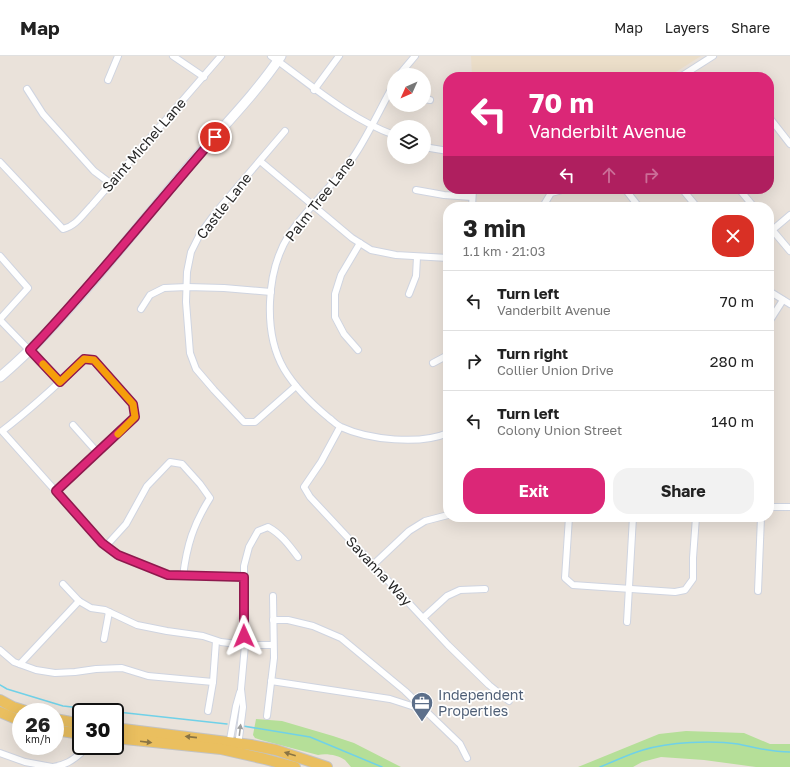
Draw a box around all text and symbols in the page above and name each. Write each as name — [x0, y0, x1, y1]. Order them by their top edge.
text: Map — [20, 16, 60, 39]
text: Map — [614, 19, 643, 36]
text: Layers — [665, 19, 709, 36]
text: Share — [731, 19, 770, 36]
north arrow — [387, 68, 431, 112]
map controls — [387, 68, 431, 164]
text: 70 m — [529, 86, 594, 119]
icon: left — [463, 88, 515, 140]
street label: Saint Michel Lane — [98, 94, 189, 195]
pin — [198, 120, 232, 154]
button: layers — [387, 120, 431, 164]
text: Vanderbilt Avenue — [529, 120, 686, 142]
icon: arrive — [204, 126, 226, 148]
street label: Palm Tree Lane — [281, 153, 358, 244]
icon: left — [556, 164, 578, 186]
icon: ahead — [598, 164, 620, 186]
icon: right — [640, 164, 662, 186]
street label: Castle Lane — [193, 169, 255, 242]
text: 3 min — [463, 213, 526, 242]
button: close — [712, 215, 754, 257]
text: 1.1 km · 21:03 — [463, 243, 545, 259]
text: Turn left — [497, 284, 559, 302]
icon: left — [463, 290, 485, 312]
text: 70 m — [720, 292, 754, 310]
text: Vanderbilt Avenue — [497, 302, 611, 318]
text: Turn right — [497, 344, 568, 362]
icon: right — [463, 350, 485, 372]
text: 280 m — [710, 352, 754, 370]
text: Collier Union Drive — [497, 362, 614, 378]
text: Turn left — [497, 404, 559, 422]
icon: left — [463, 410, 485, 432]
text: 140 m — [711, 412, 754, 430]
text: Colony Union Street — [497, 422, 622, 438]
button: Exit — [463, 468, 605, 514]
button: Share — [613, 468, 754, 514]
street label: Savanna Way — [343, 532, 416, 609]
position arrow — [223, 615, 265, 657]
place label: Independent Properties — [438, 686, 524, 719]
office icon: Independent Properties — [409, 690, 435, 723]
speed limit sign: 30 — [72, 703, 124, 755]
text: 26 — [26, 712, 50, 736]
one-way arrow — [237, 724, 243, 736]
text: km/h — [25, 733, 51, 745]
one-way arrow — [185, 734, 197, 740]
one-way arrow — [140, 738, 152, 745]
one-way arrow — [284, 751, 296, 757]

